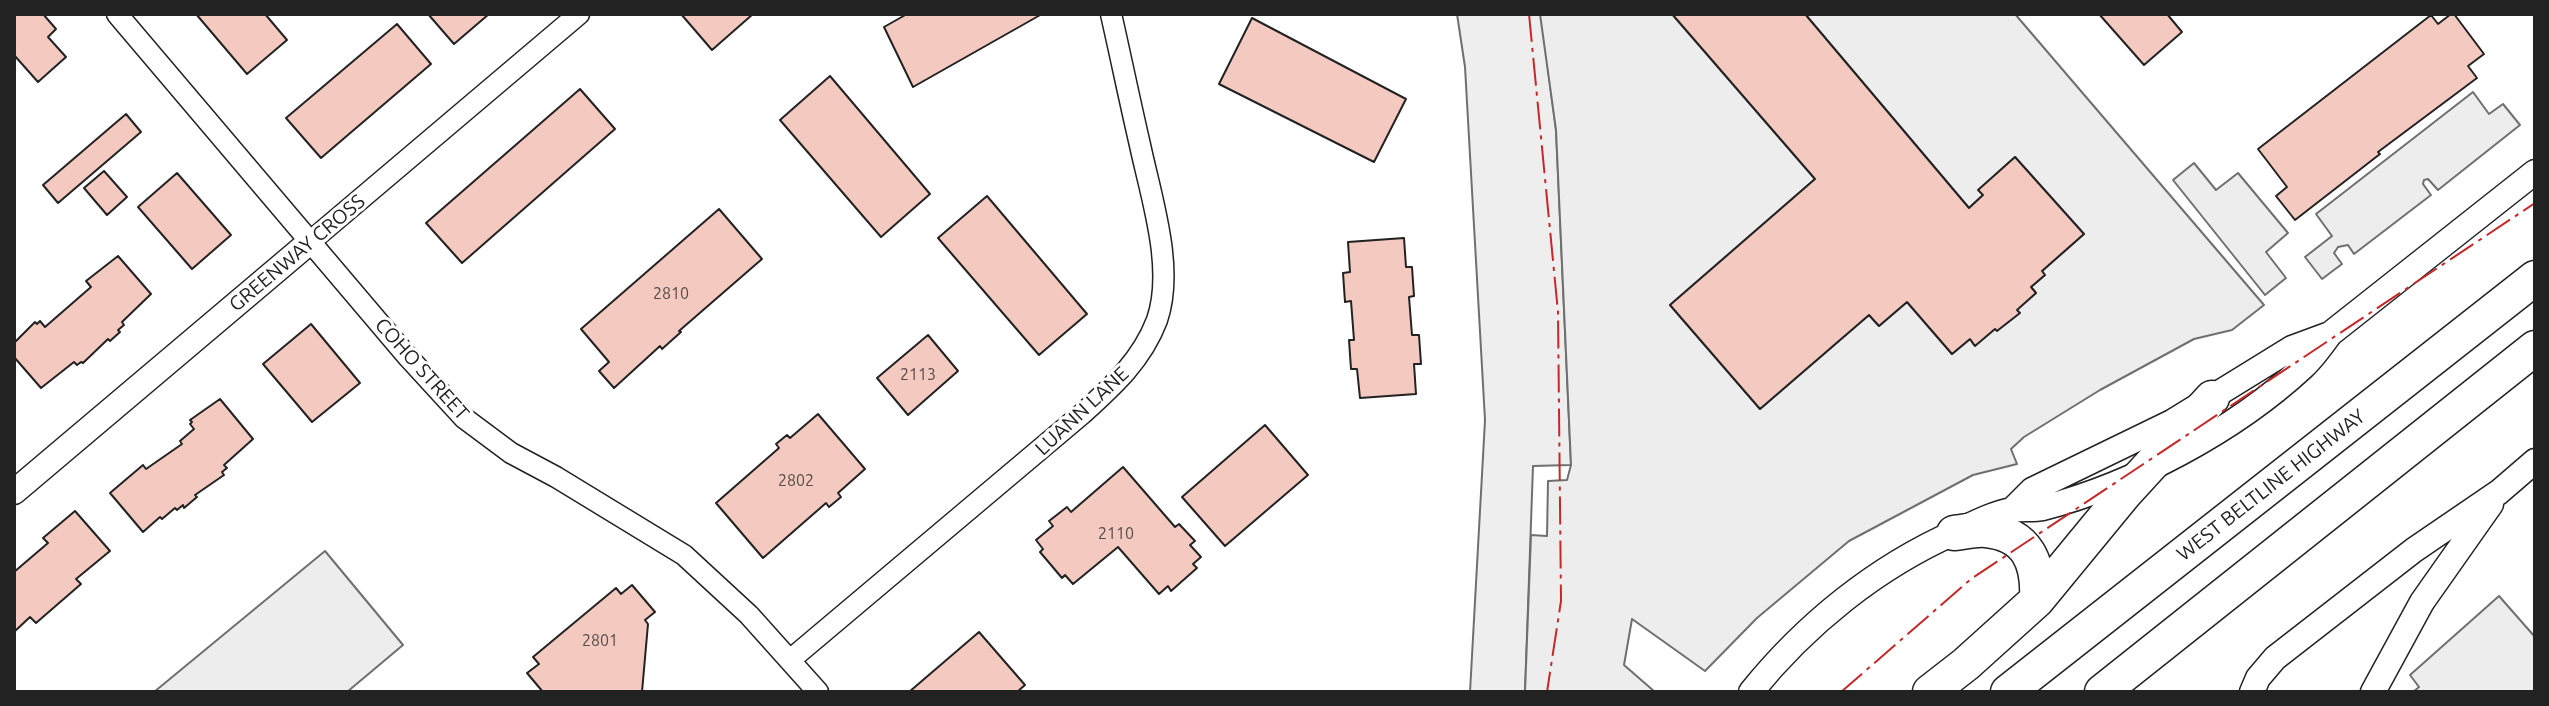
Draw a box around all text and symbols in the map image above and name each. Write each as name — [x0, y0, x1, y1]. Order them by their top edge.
street label: GREENWAY CROSS — [224, 189, 370, 317]
house number: 2810 — [653, 284, 689, 304]
street label: COHO STREET — [370, 313, 474, 425]
street label: LUANN LANE — [1030, 362, 1134, 460]
house number: 2113 — [900, 365, 936, 385]
street label: WEST BELTLINE HIGHWAY — [2172, 404, 2370, 566]
house number: 2802 — [778, 471, 814, 491]
house number: 2110 — [1098, 524, 1134, 544]
house number: 2801 — [582, 631, 618, 651]

